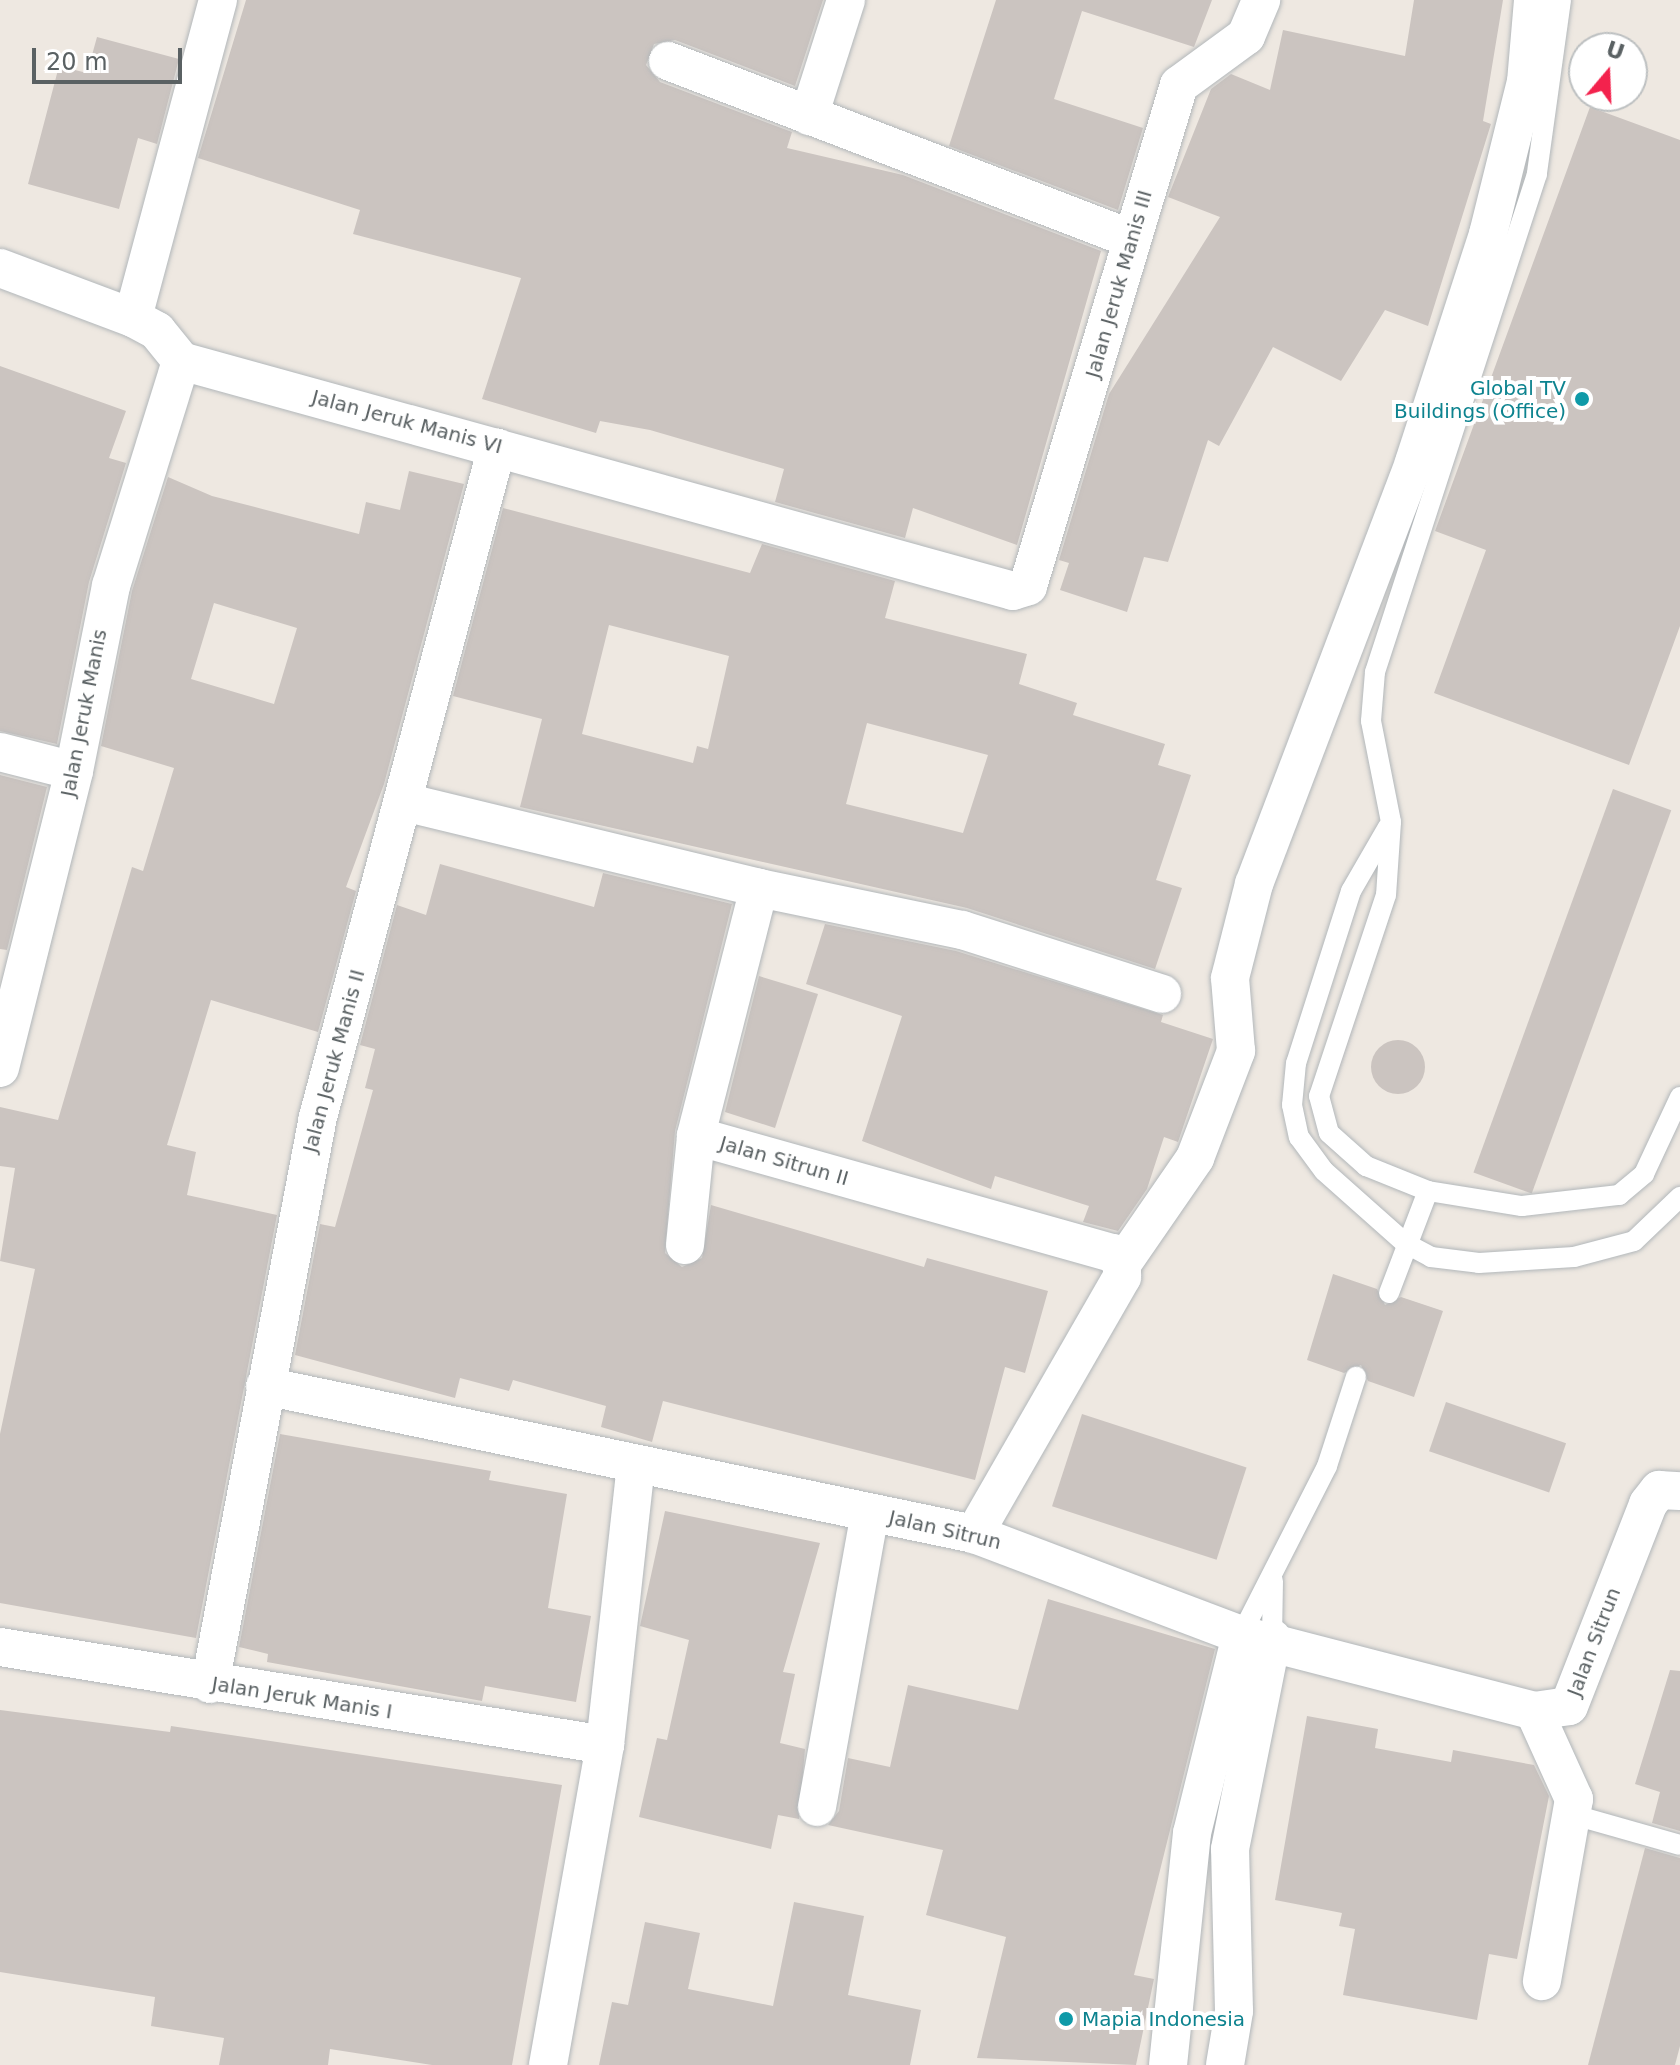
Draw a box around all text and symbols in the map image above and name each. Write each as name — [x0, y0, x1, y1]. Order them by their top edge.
scale bar — [36, 32, 186, 82]
north arrow — [1568, 32, 1648, 112]
text: U — [1603, 36, 1628, 65]
text: 20 m — [46, 48, 108, 76]
street label: Jalan Jeruk Manis III — [1081, 187, 1157, 381]
place label: Global TV Buildings (Office) — [1394, 376, 1566, 423]
street label: Jalan Jeruk Manis VI — [309, 385, 505, 459]
marker: Global TV Buildings (Office) — [1573, 390, 1591, 408]
street label: Jalan Jeruk Manis — [56, 627, 112, 799]
street label: Jalan Jeruk Manis II — [298, 967, 370, 1155]
street label: Jalan Sitrun II — [717, 1131, 851, 1191]
street label: Jalan Sitrun — [886, 1505, 1004, 1555]
street label: Jalan Sitrun — [1562, 1584, 1626, 1700]
street label: Jalan Jeruk Manis I — [210, 1672, 394, 1724]
place label: Mapia Indonesia — [1082, 2007, 1245, 2031]
marker: Mapia Indonesia — [1057, 2010, 1075, 2028]

